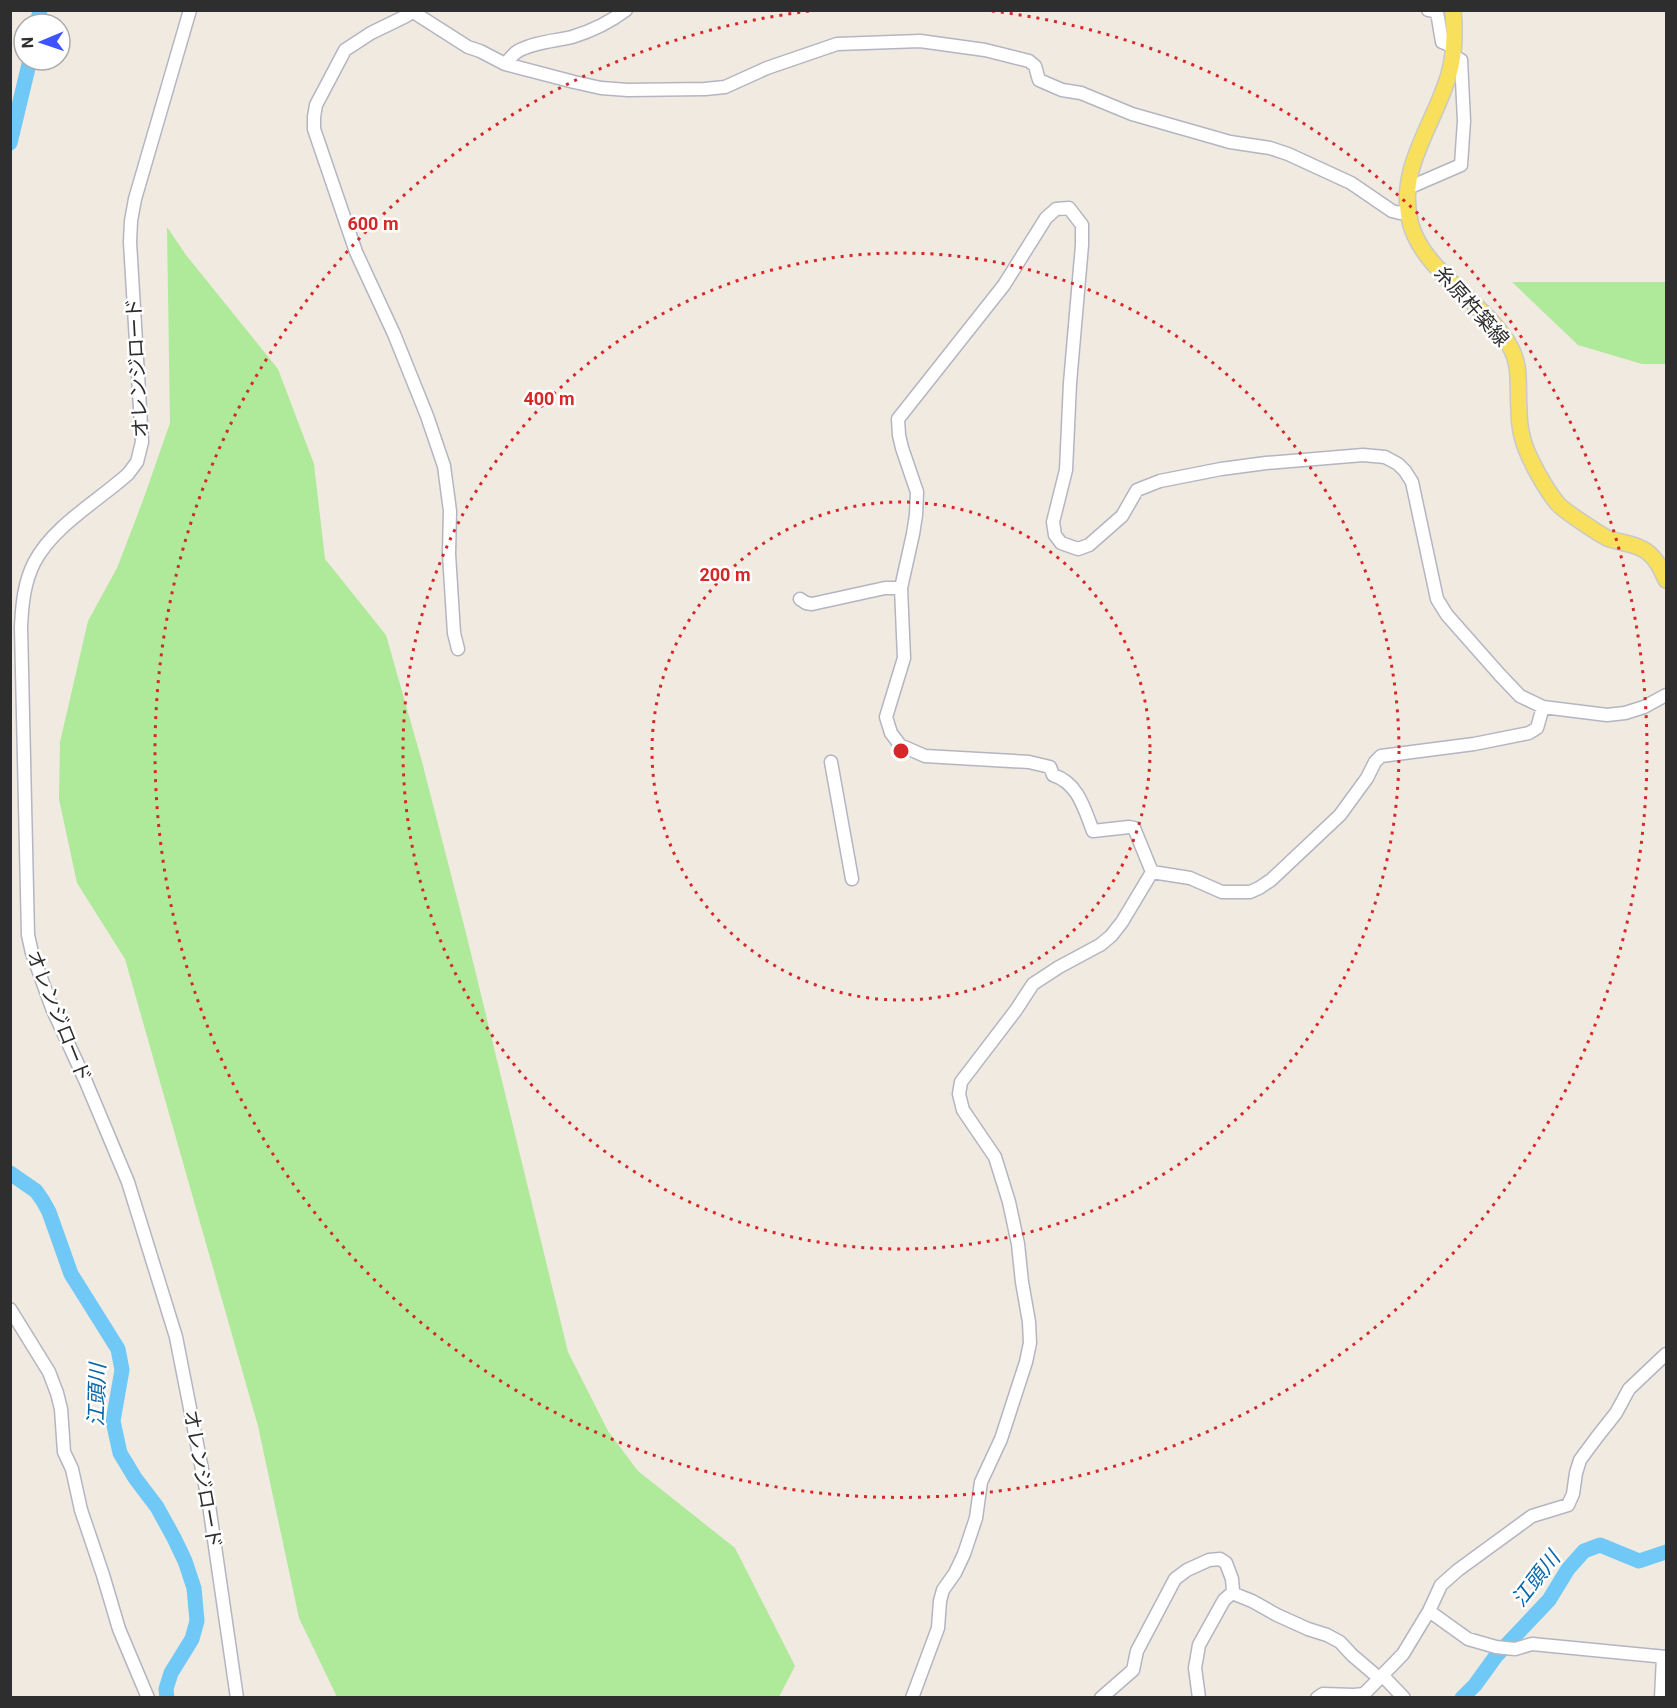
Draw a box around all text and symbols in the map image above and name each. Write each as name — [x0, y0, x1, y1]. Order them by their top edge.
north arrow — [12, 12, 72, 72]
text: N — [18, 37, 37, 48]
text: 600 m — [347, 213, 399, 234]
street label: 糸原杵築線 — [1430, 261, 1514, 351]
street label: オレンジロード — [121, 297, 153, 439]
text: 400 m — [523, 388, 575, 409]
text: 200 m — [699, 564, 751, 585]
centre of rings — [891, 741, 911, 761]
street label: オレンジロード — [22, 947, 96, 1085]
water label: 江頭川 — [84, 1361, 110, 1427]
street label: オレンジロード — [179, 1408, 227, 1550]
water label: 江頭川 — [1507, 1545, 1566, 1611]

